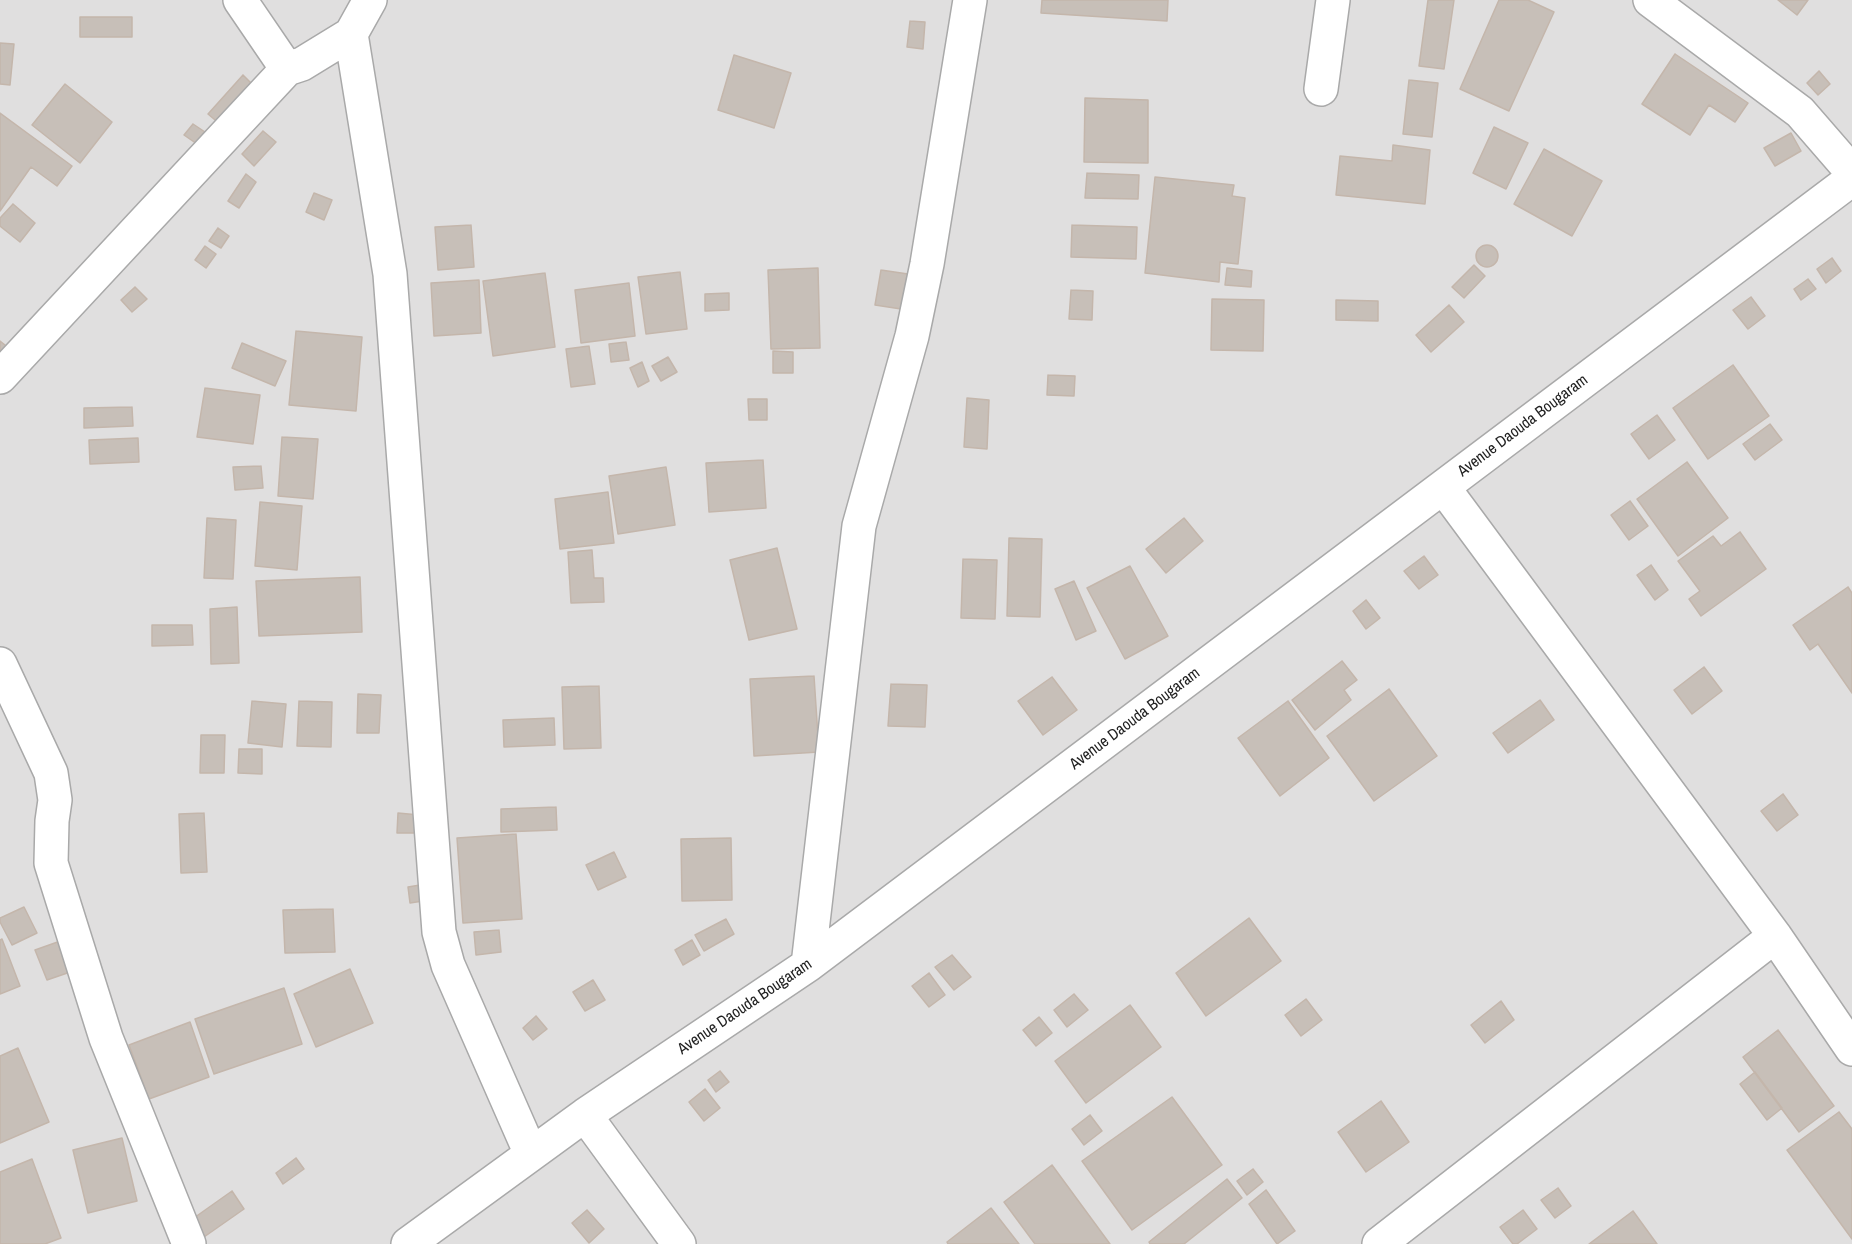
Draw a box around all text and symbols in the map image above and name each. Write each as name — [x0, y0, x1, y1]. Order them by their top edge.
street label: Avenue Daouda Bougaram — [1454, 371, 1592, 481]
street label: Avenue Daouda Bougaram — [1066, 664, 1204, 774]
street label: Avenue Daouda Bougaram — [674, 955, 816, 1059]

